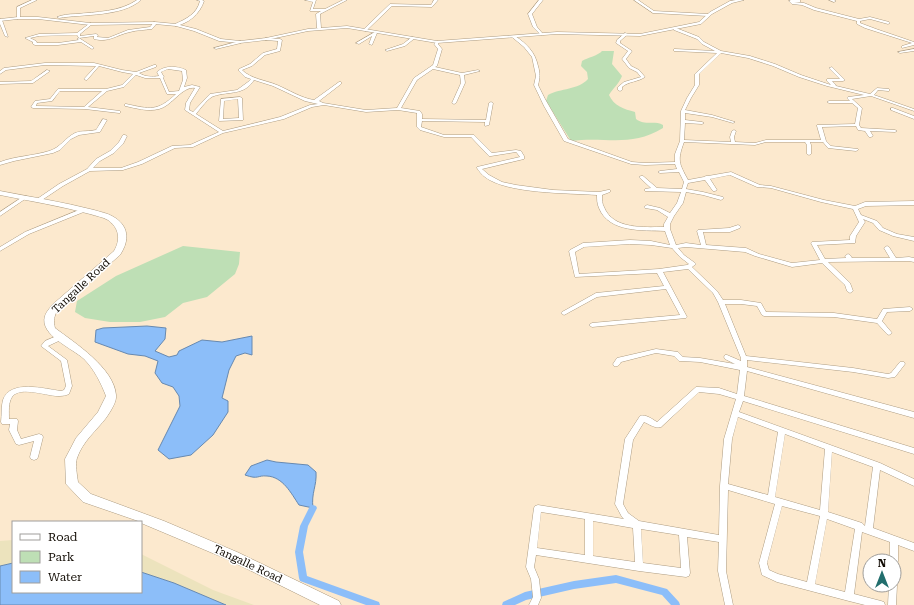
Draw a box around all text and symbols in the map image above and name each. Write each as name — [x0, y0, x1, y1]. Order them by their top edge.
street label: Tangalle Road — [49, 256, 113, 316]
legend — [12, 521, 142, 593]
text: Road — [48, 530, 78, 544]
street label: Tangalle Road — [212, 542, 284, 586]
text: Park — [48, 550, 75, 564]
north arrow — [862, 553, 902, 593]
text: N — [878, 557, 887, 570]
text: Water — [48, 570, 82, 584]

